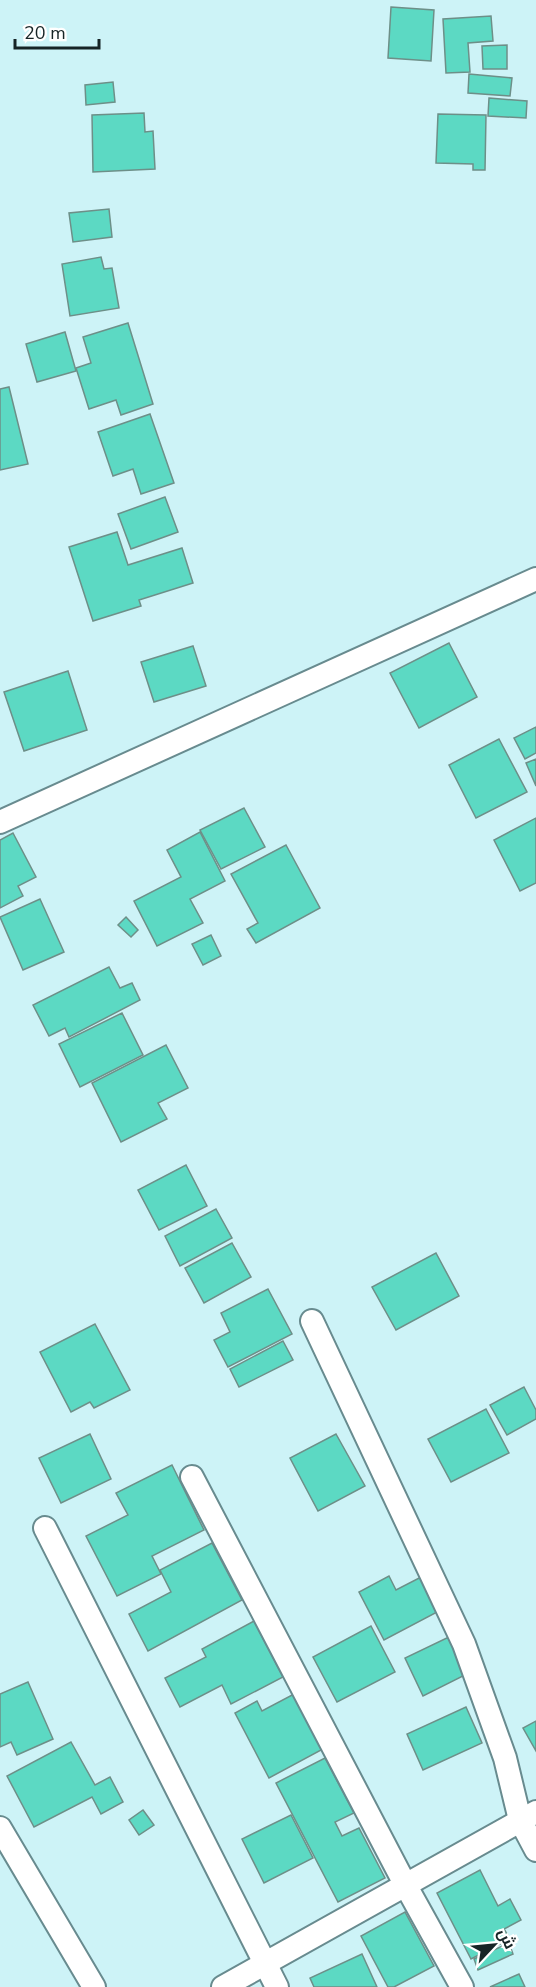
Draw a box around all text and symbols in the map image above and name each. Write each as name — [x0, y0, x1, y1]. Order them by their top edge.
scale bar — [15, 12, 99, 50]
text: 20 m — [24, 21, 66, 45]
north arrow — [464, 1915, 524, 1975]
text: ش — [492, 1925, 521, 1953]

